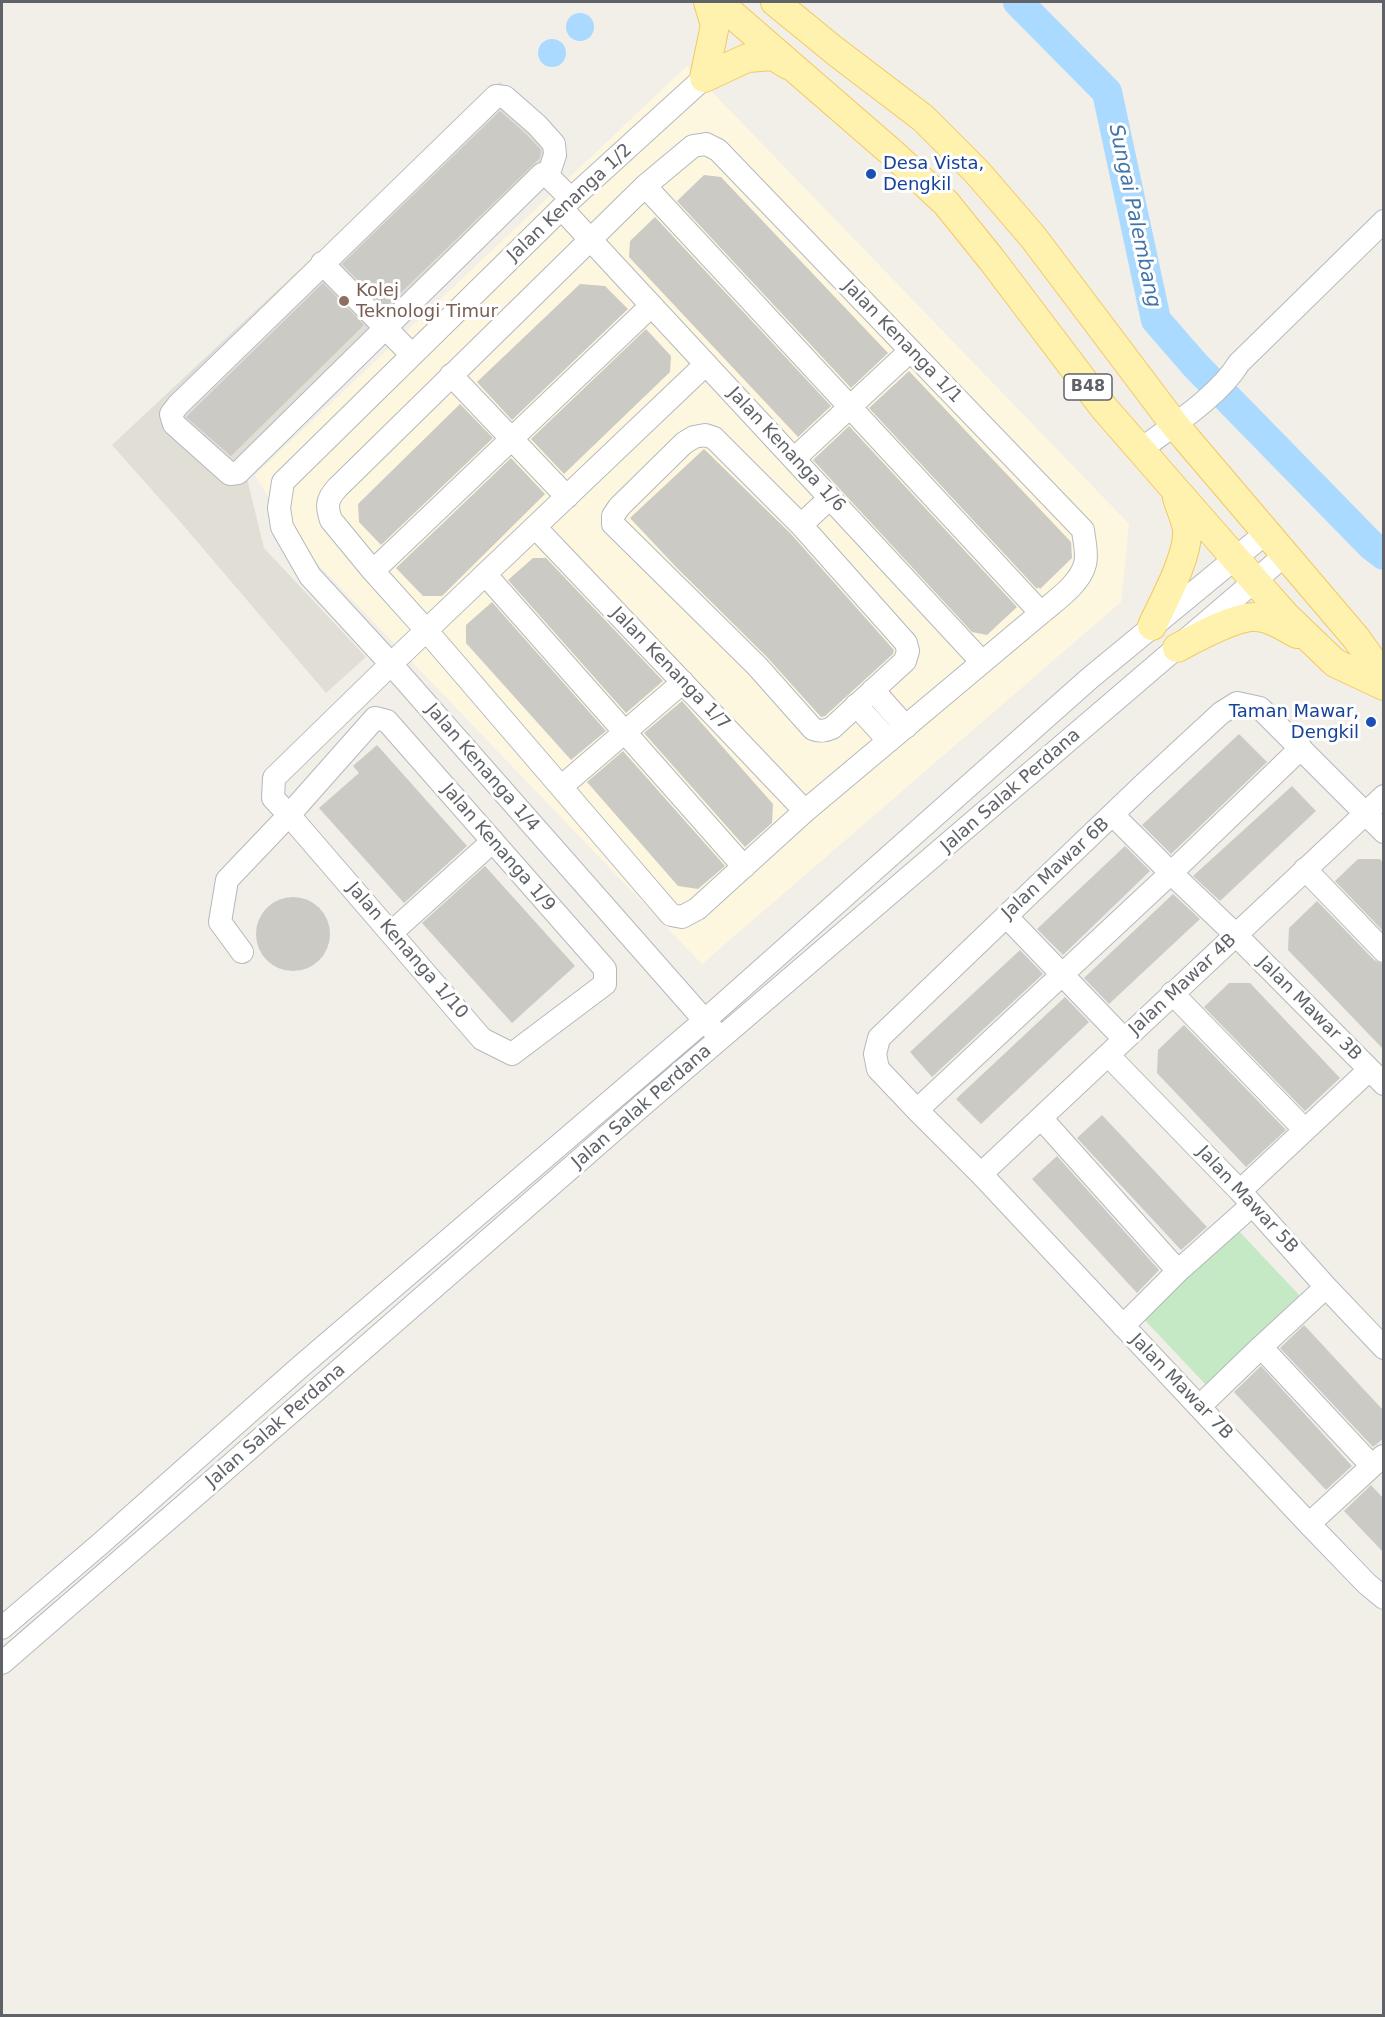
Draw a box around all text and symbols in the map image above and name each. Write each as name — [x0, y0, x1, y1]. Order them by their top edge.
water label: Sungai Palembang — [1103, 122, 1165, 310]
street label: Jalan Kenanga 1/2 — [503, 140, 637, 266]
place label: Desa Vista, Dengkil — [883, 153, 984, 195]
marker: Desa Vista, Dengkil — [864, 167, 878, 181]
street label: Jalan Kenanga 1/1 — [838, 276, 966, 408]
place label: Kolej Teknologi Timur — [356, 280, 498, 322]
marker: Kolej Teknologi Timur — [337, 294, 351, 308]
road number: B48 — [1064, 374, 1112, 400]
street label: Jalan Kenanga 1/6 — [723, 383, 849, 517]
street label: Jalan Kenanga 1/7 — [606, 603, 734, 735]
street label: Jalan Kenanga 1/4 — [421, 700, 543, 836]
place label: Taman Mawar, Dengkil — [1229, 701, 1359, 744]
marker: Taman Mawar, Dengkil — [1364, 715, 1378, 729]
street label: Jalan Salak Perdana — [937, 725, 1085, 857]
street label: Jalan Kenanga 1/9 — [437, 780, 559, 916]
street label: Jalan Mawar 6B — [998, 814, 1114, 924]
street label: Jalan Kenanga 1/10 — [342, 878, 472, 1024]
street label: Jalan Mawar 4B — [1125, 930, 1241, 1040]
street label: Jalan Mawar 3B — [1252, 952, 1366, 1066]
street label: Jalan Salak Perdana — [568, 1041, 716, 1173]
street label: Jalan Mawar 5B — [1192, 1142, 1302, 1258]
street label: Jalan Mawar 7B — [1125, 1330, 1237, 1444]
street label: Jalan Salak Perdana — [202, 1360, 350, 1492]

